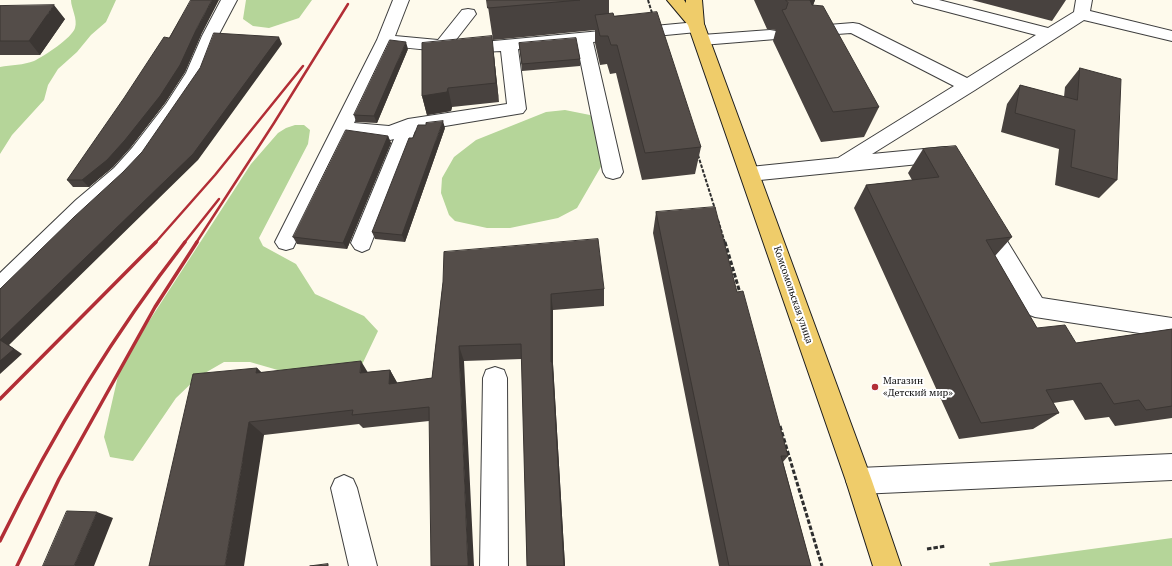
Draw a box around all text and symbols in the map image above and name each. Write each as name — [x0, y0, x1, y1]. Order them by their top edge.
street label: Комсомольская улица — [771, 245, 815, 345]
place label: Магазин «Детский мир» — [883, 375, 953, 398]
marker: Магазин «Детский мир» — [870, 382, 880, 392]

